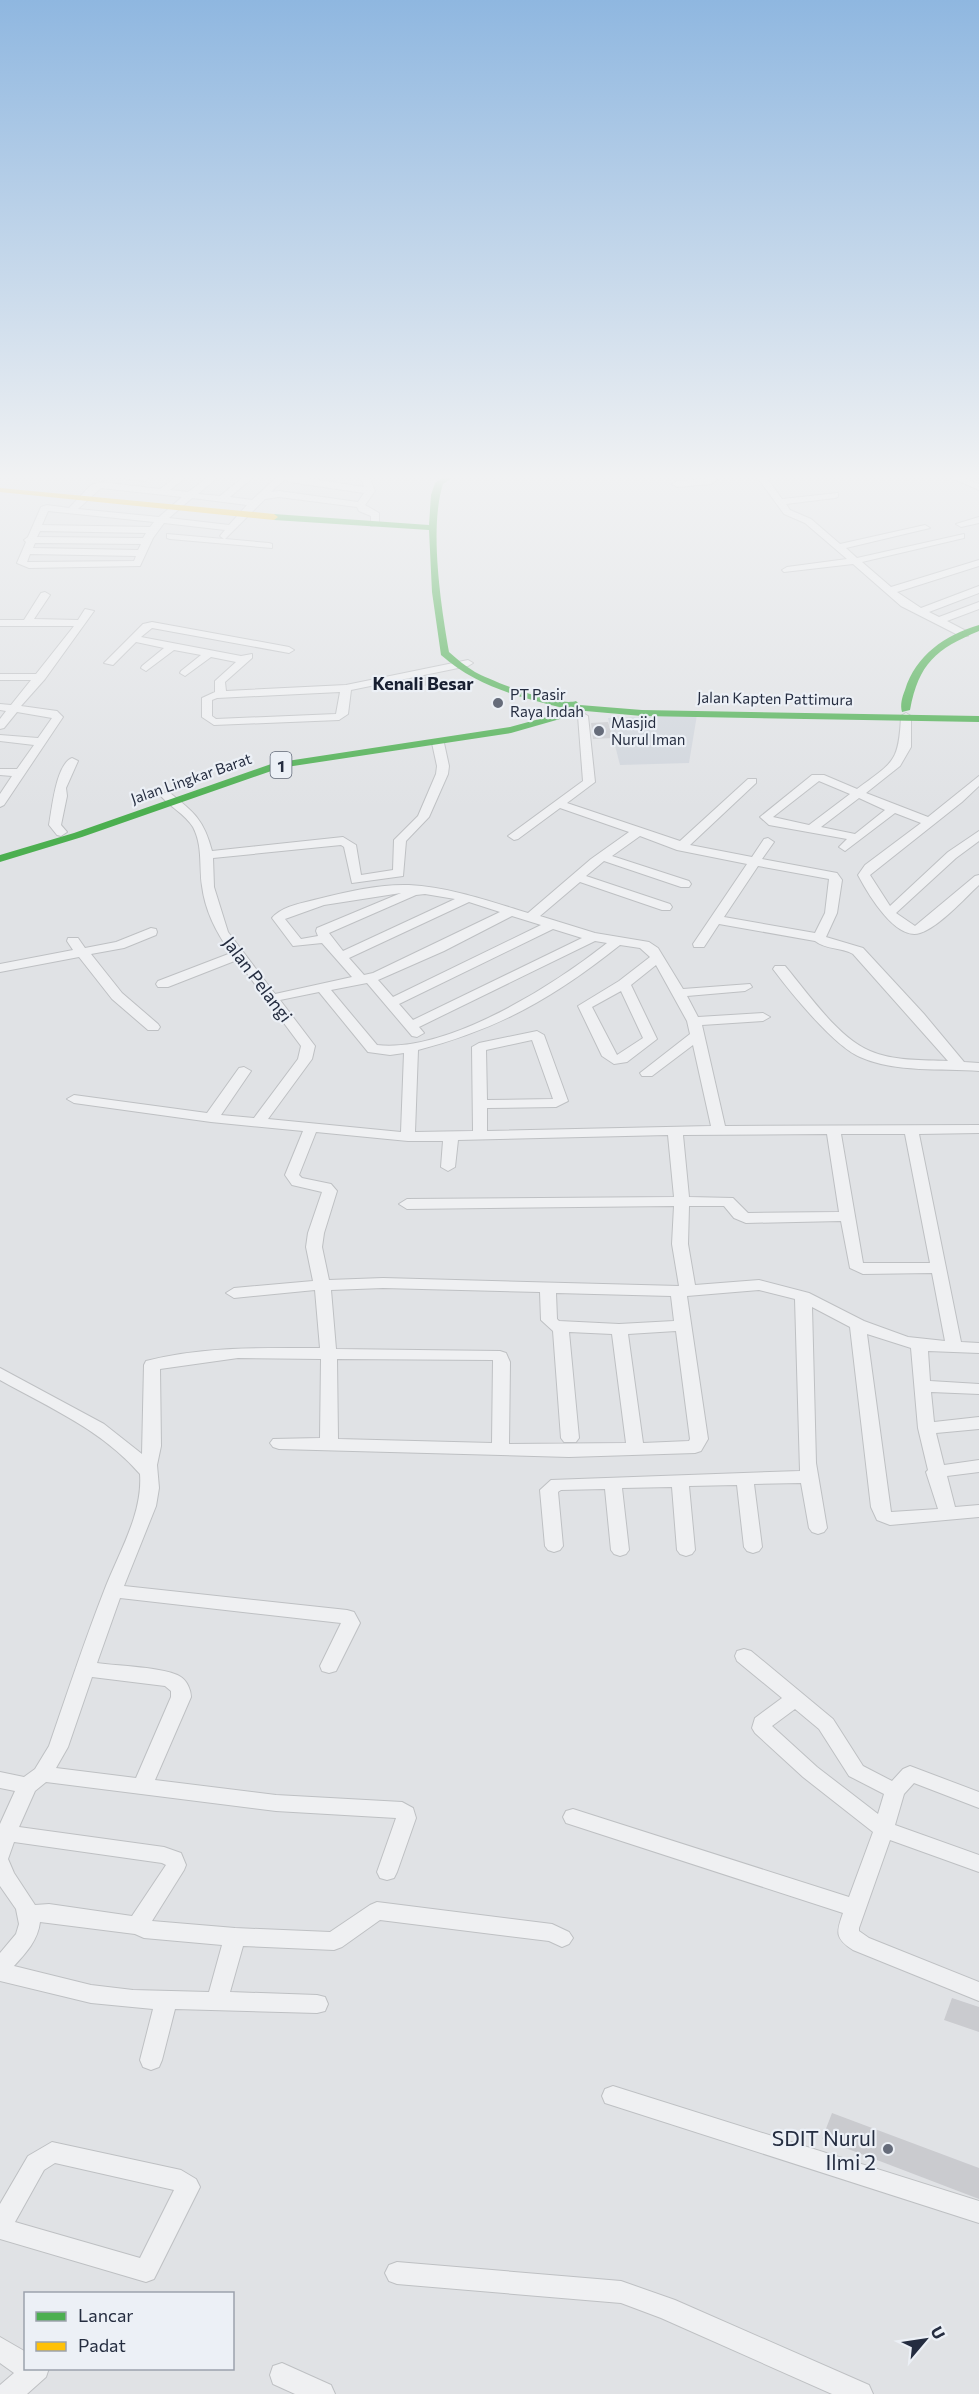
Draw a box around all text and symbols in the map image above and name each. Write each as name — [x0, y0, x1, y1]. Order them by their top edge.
district label: Kenali Besar — [372, 672, 474, 694]
place label: PT Pasir Raya Indah — [510, 685, 584, 720]
street label: Jalan Kapten Pattimura — [697, 688, 853, 708]
marker: PT Pasir Raya Indah — [491, 696, 505, 710]
place label: Masjid Nurul Iman — [611, 713, 685, 748]
marker: Masjid Nurul Iman — [592, 724, 606, 738]
street label: Jalan Lingkar Barat — [128, 749, 254, 807]
road number: 1 — [270, 752, 292, 778]
street label: Jalan Pelangi — [219, 932, 297, 1026]
place label: SDIT Nurul Ilmi 2 — [772, 2125, 876, 2174]
marker: SDIT Nurul Ilmi 2 — [881, 2142, 895, 2156]
legend — [24, 2292, 234, 2370]
text: Lancar — [78, 2304, 134, 2326]
north arrow — [895, 2310, 955, 2370]
text: U — [927, 2323, 950, 2342]
text: Padat — [78, 2334, 126, 2356]

